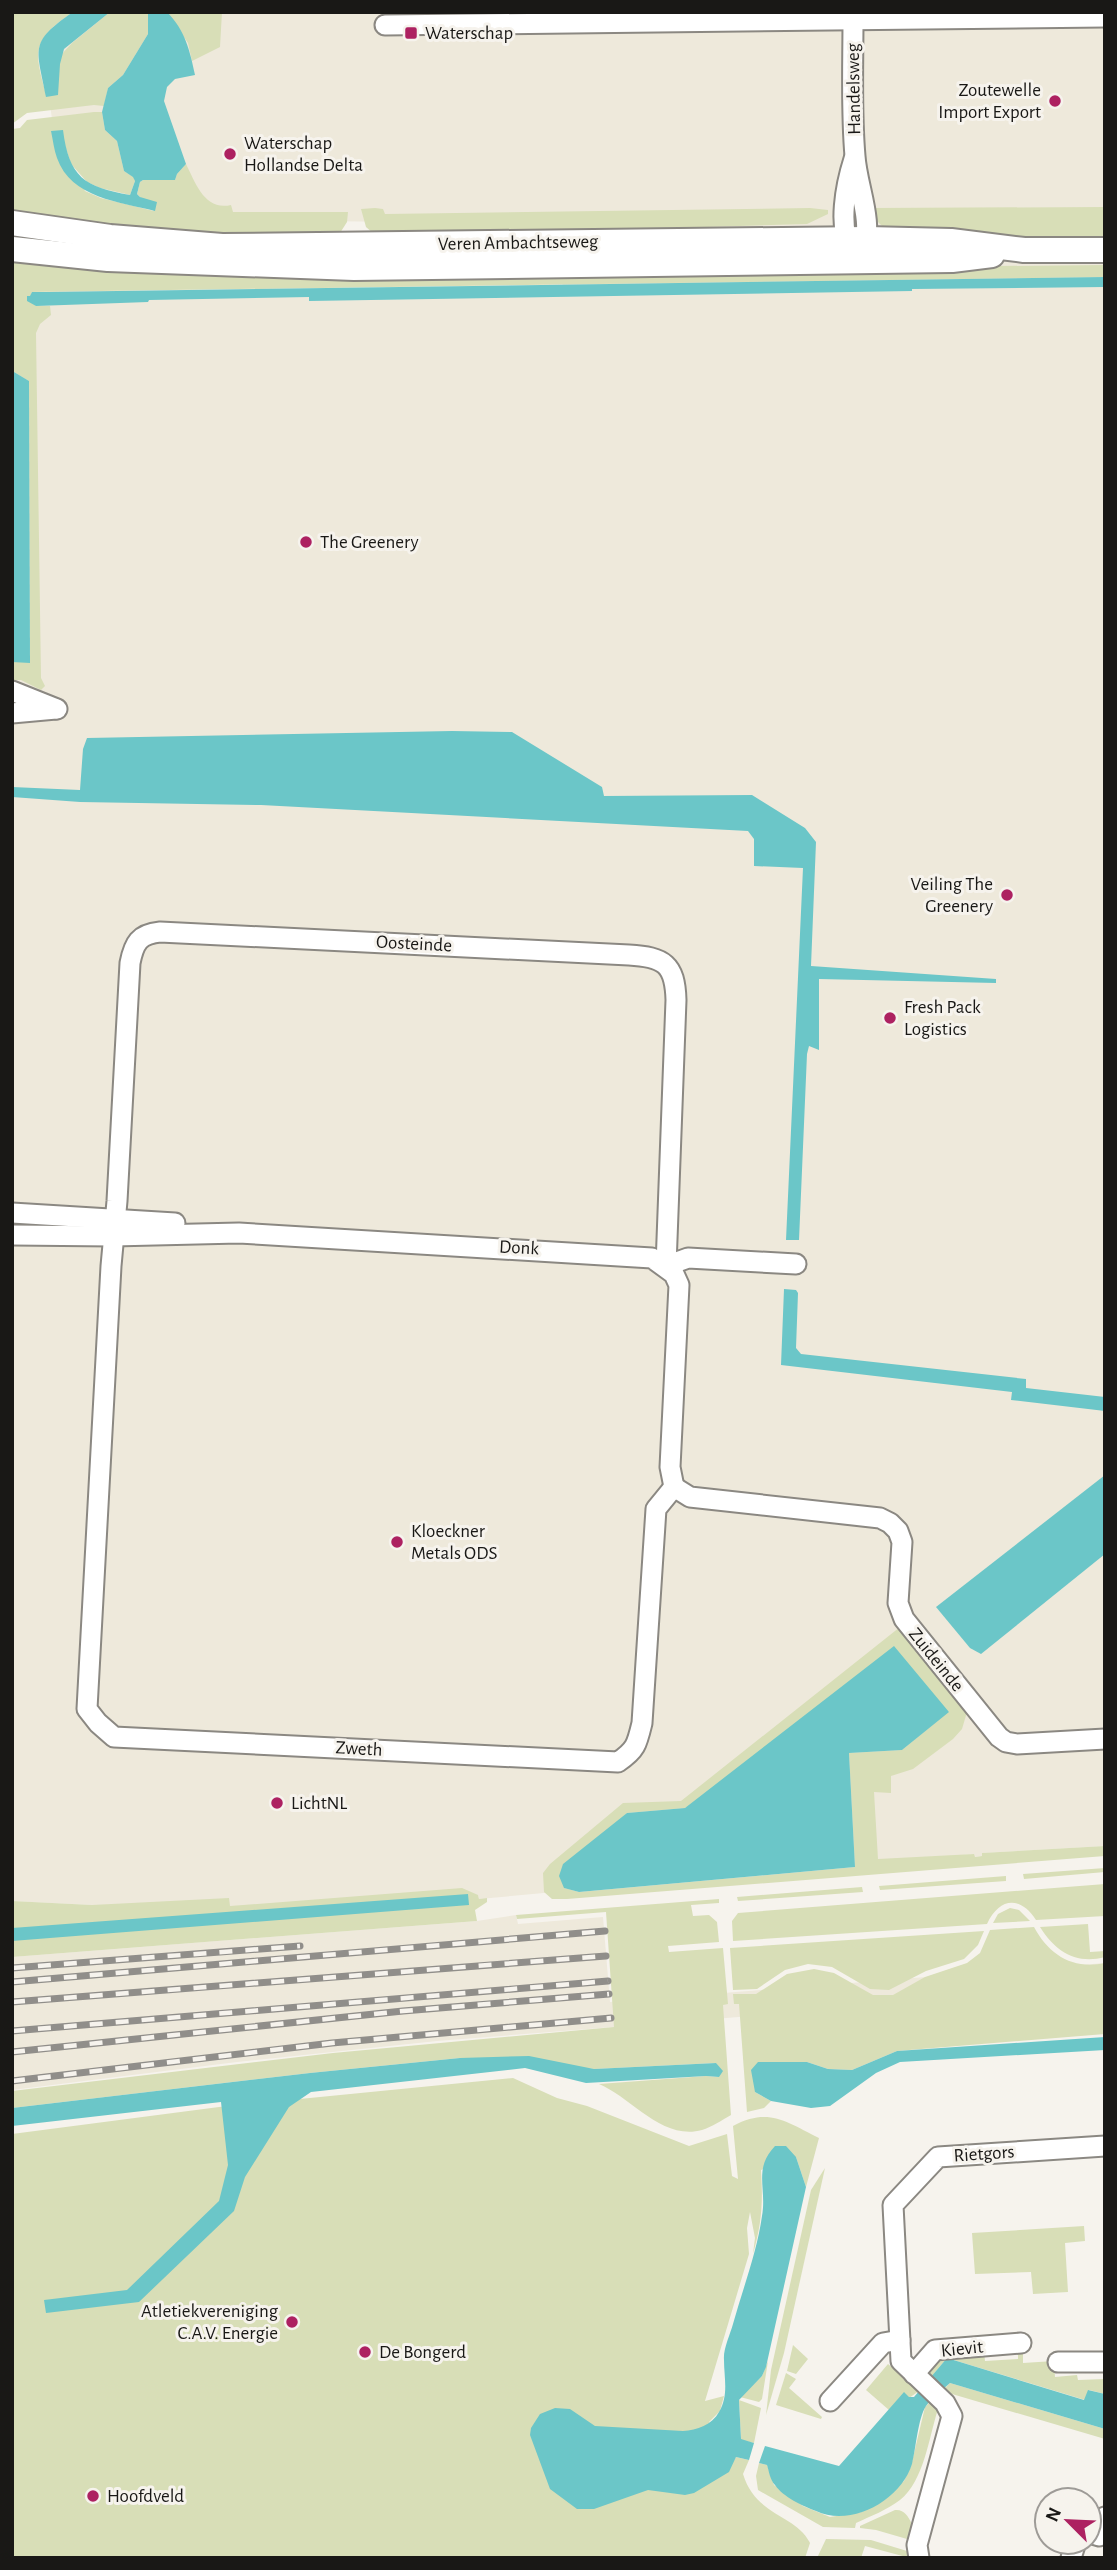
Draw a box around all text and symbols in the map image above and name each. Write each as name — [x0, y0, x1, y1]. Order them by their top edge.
place label: Waterschap — [425, 24, 513, 43]
marker: Waterschap — [403, 25, 419, 41]
street label: Handelsweg — [844, 42, 864, 135]
place label: Zoutewelle Import Export — [938, 81, 1041, 122]
marker: Zoutewelle Import Export — [1047, 93, 1063, 109]
place label: Waterschap Hollandse Delta — [244, 134, 363, 175]
marker: Waterschap Hollandse Delta — [222, 146, 238, 162]
street label: Veren Ambachtseweg — [438, 232, 599, 254]
place label: The Greenery — [320, 533, 419, 552]
marker: The Greenery — [298, 534, 314, 550]
place label: Veiling The Greenery — [911, 875, 993, 916]
marker: Veiling The Greenery — [999, 887, 1015, 903]
street label: Oosteinde — [376, 933, 452, 955]
place label: Fresh Pack Logistics — [904, 998, 981, 1039]
marker: Fresh Pack Logistics — [882, 1010, 898, 1026]
street label: Donk — [499, 1237, 540, 1259]
place label: Kloeckner Metals ODS — [411, 1522, 497, 1563]
marker: Kloeckner Metals ODS — [389, 1534, 405, 1550]
street label: Zuideinde — [905, 1625, 967, 1695]
street label: Zweth — [335, 1738, 383, 1760]
place label: LichtNL — [291, 1794, 347, 1813]
marker: LichtNL — [269, 1795, 285, 1811]
street label: Rietgors — [953, 2142, 1015, 2166]
place label: Atletiekvereniging C.A.V. Energie — [141, 2302, 279, 2343]
marker: Atletiekvereniging C.A.V. Energie — [284, 2314, 300, 2330]
street label: Kievit — [940, 2337, 984, 2361]
place label: De Bongerd — [379, 2343, 466, 2362]
marker: De Bongerd — [357, 2344, 373, 2360]
north arrow — [1033, 2486, 1103, 2556]
place label: Hoofdveld — [107, 2487, 184, 2506]
marker: Hoofdveld — [85, 2488, 101, 2504]
text: N — [1042, 2505, 1065, 2525]

